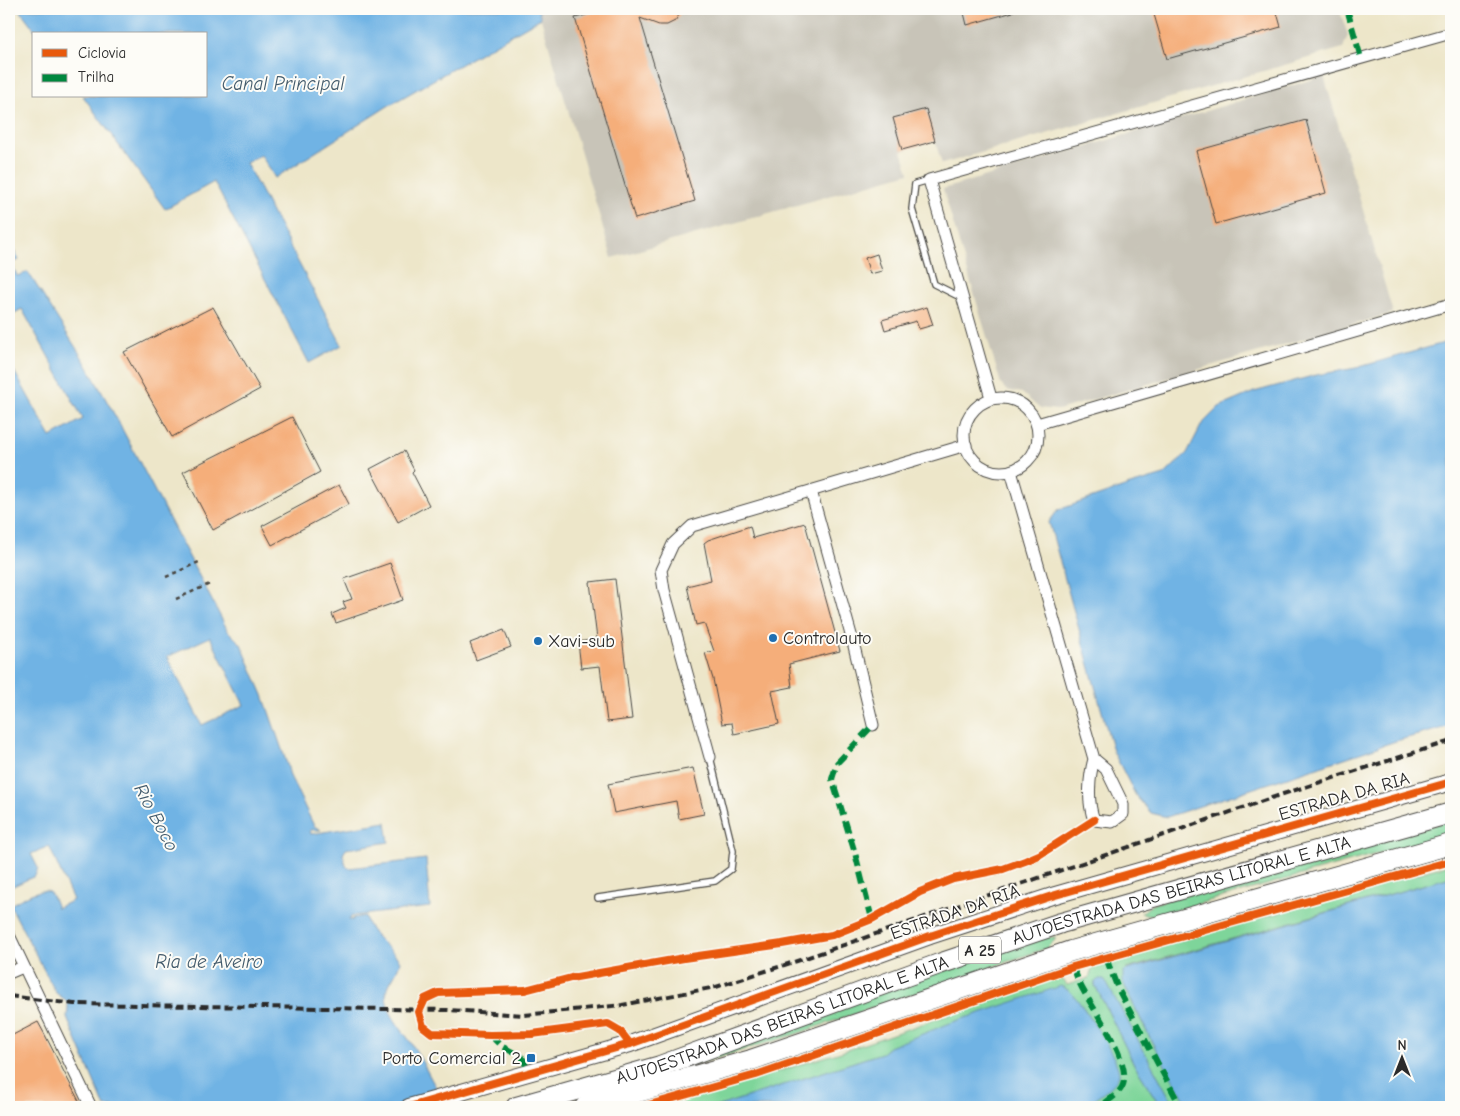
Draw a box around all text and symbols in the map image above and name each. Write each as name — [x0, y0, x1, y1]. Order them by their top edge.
legend — [32, 32, 208, 98]
text: Ciclovia — [78, 44, 126, 62]
text: Trilha — [78, 68, 114, 86]
water label: Canal Principal — [222, 73, 345, 95]
place label: Controlauto — [783, 628, 872, 649]
place label: Xavi-sub — [548, 631, 615, 652]
marker: Controlauto — [767, 632, 779, 644]
marker: Xavi-sub — [532, 635, 544, 647]
street label: ESTRADA DA RIA — [1276, 768, 1412, 825]
water label: Rio Boco — [129, 780, 183, 855]
street label: AUTOESTRADA DAS BEIRAS LITORAL E ALTA — [1009, 832, 1353, 950]
street label: ESTRADA DA RIA — [888, 881, 1022, 944]
road number: A 25 — [959, 936, 1001, 964]
water label: Ria de Aveiro — [155, 951, 263, 973]
street label: AUTOESTRADA DAS BEIRAS LITORAL E ALTA — [614, 952, 951, 1089]
north arrow — [1378, 1034, 1428, 1084]
text: N — [1397, 1037, 1407, 1054]
place label: Porto Comercial 2 — [382, 1048, 521, 1069]
marker: Porto Comercial 2 — [525, 1052, 537, 1064]

